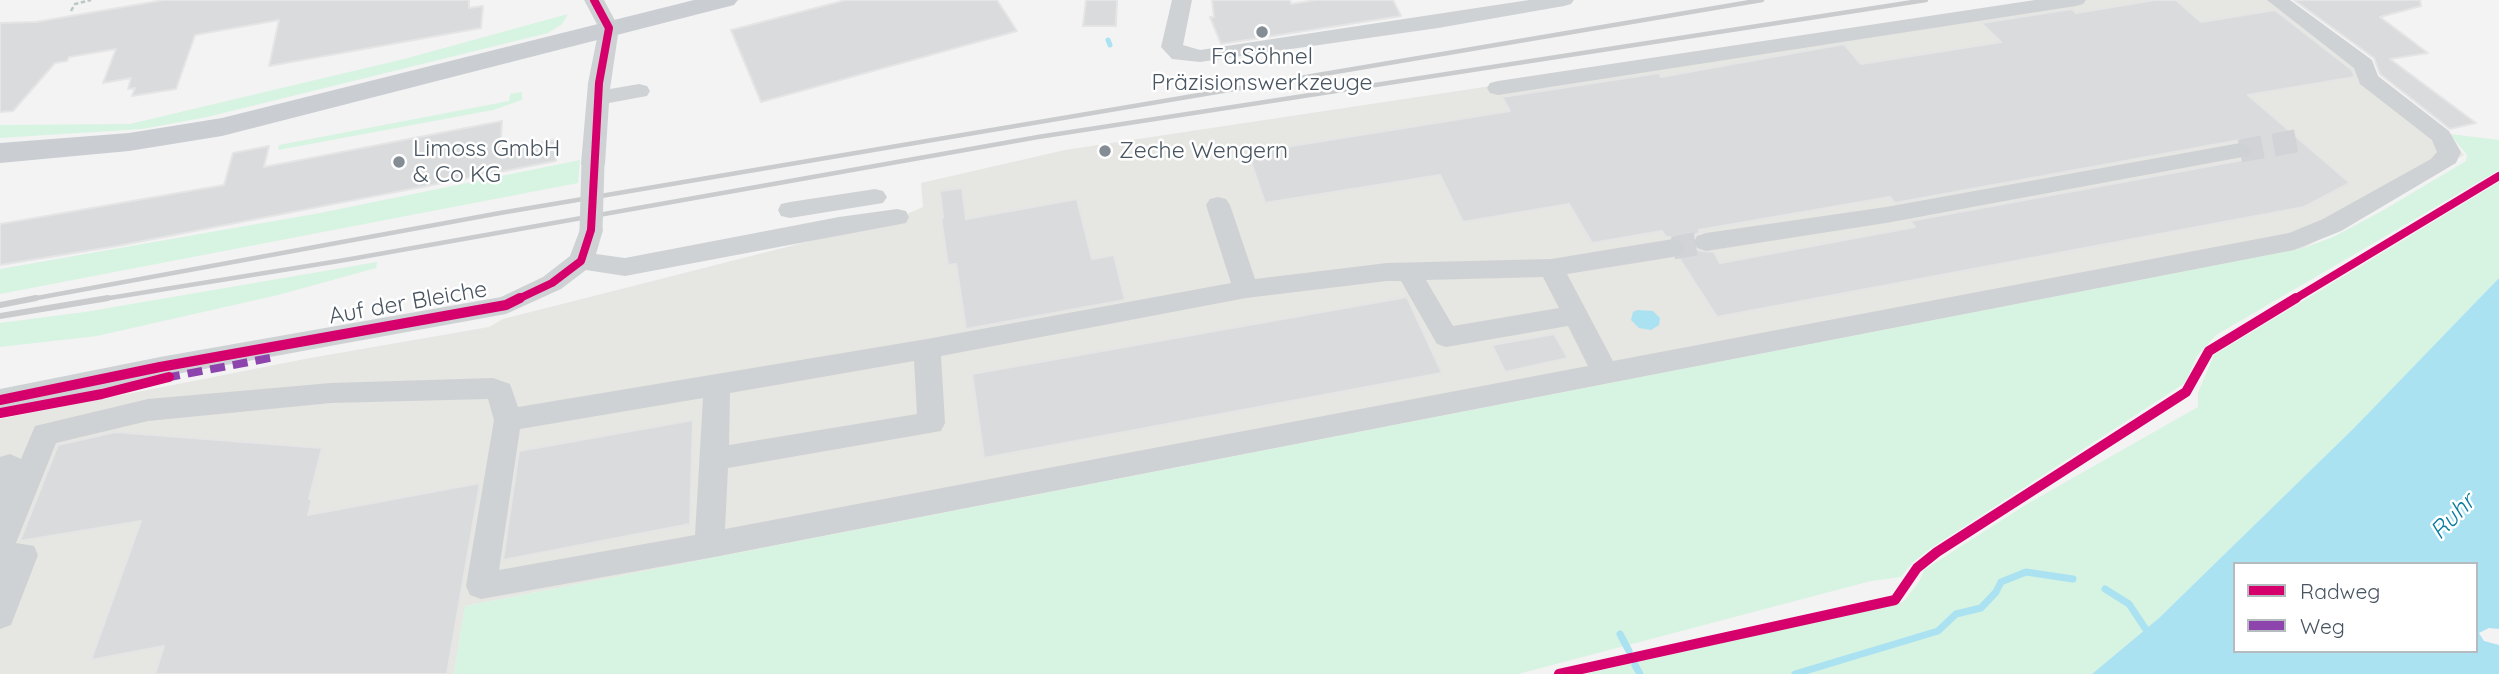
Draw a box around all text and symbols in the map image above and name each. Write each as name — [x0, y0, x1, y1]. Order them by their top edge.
marker: Fa.Söhnel Präzisionswerkzeuge — [1254, 24, 1270, 40]
place label: Fa.Söhnel Präzisionswerkzeuge — [1152, 43, 1372, 97]
place label: Limoss GmbH & Co KG — [413, 135, 560, 189]
place label: Zeche Wengern — [1119, 137, 1288, 165]
marker: Zeche Wengern — [1097, 143, 1113, 159]
marker: Limoss GmbH & Co KG — [391, 154, 407, 170]
street label: Auf der Bleiche — [327, 275, 489, 331]
water label: Ruhr — [2424, 488, 2482, 546]
legend — [2233, 562, 2478, 653]
text: Radweg — [2300, 578, 2380, 604]
text: Weg — [2300, 613, 2345, 639]

